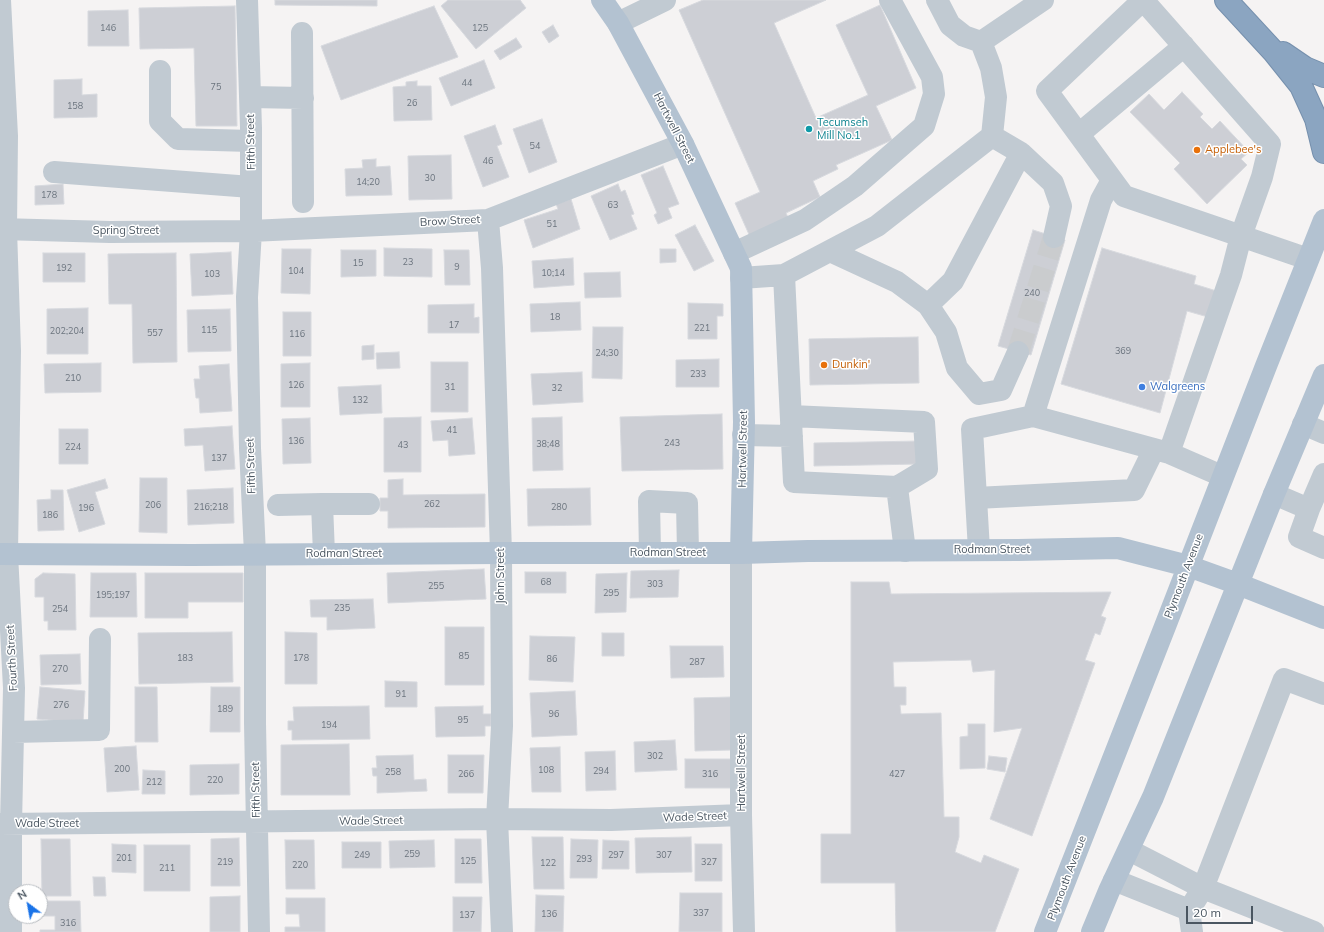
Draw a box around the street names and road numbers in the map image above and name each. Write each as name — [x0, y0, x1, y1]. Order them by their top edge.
street label: Hartwell Street — [651, 91, 697, 165]
street label: Fifth Street — [244, 114, 258, 170]
street label: Brow Street — [419, 213, 481, 229]
street label: Spring Street — [93, 224, 159, 238]
street label: Hartwell Street — [736, 410, 750, 488]
street label: Fifth Street — [243, 438, 259, 494]
street label: Plymouth Avenue — [1162, 532, 1206, 620]
street label: Rodman Street — [954, 543, 1030, 557]
street label: Rodman Street — [630, 546, 706, 560]
street label: Rodman Street — [306, 547, 382, 561]
street label: John Street — [494, 548, 508, 604]
street label: Fourth Street — [4, 624, 20, 692]
street label: Hartwell Street — [735, 734, 749, 812]
street label: Fifth Street — [249, 762, 263, 818]
street label: Wade Street — [663, 809, 727, 825]
street label: Wade Street — [339, 814, 403, 828]
street label: Wade Street — [15, 817, 79, 831]
street label: Plymouth Avenue — [1045, 834, 1089, 922]

